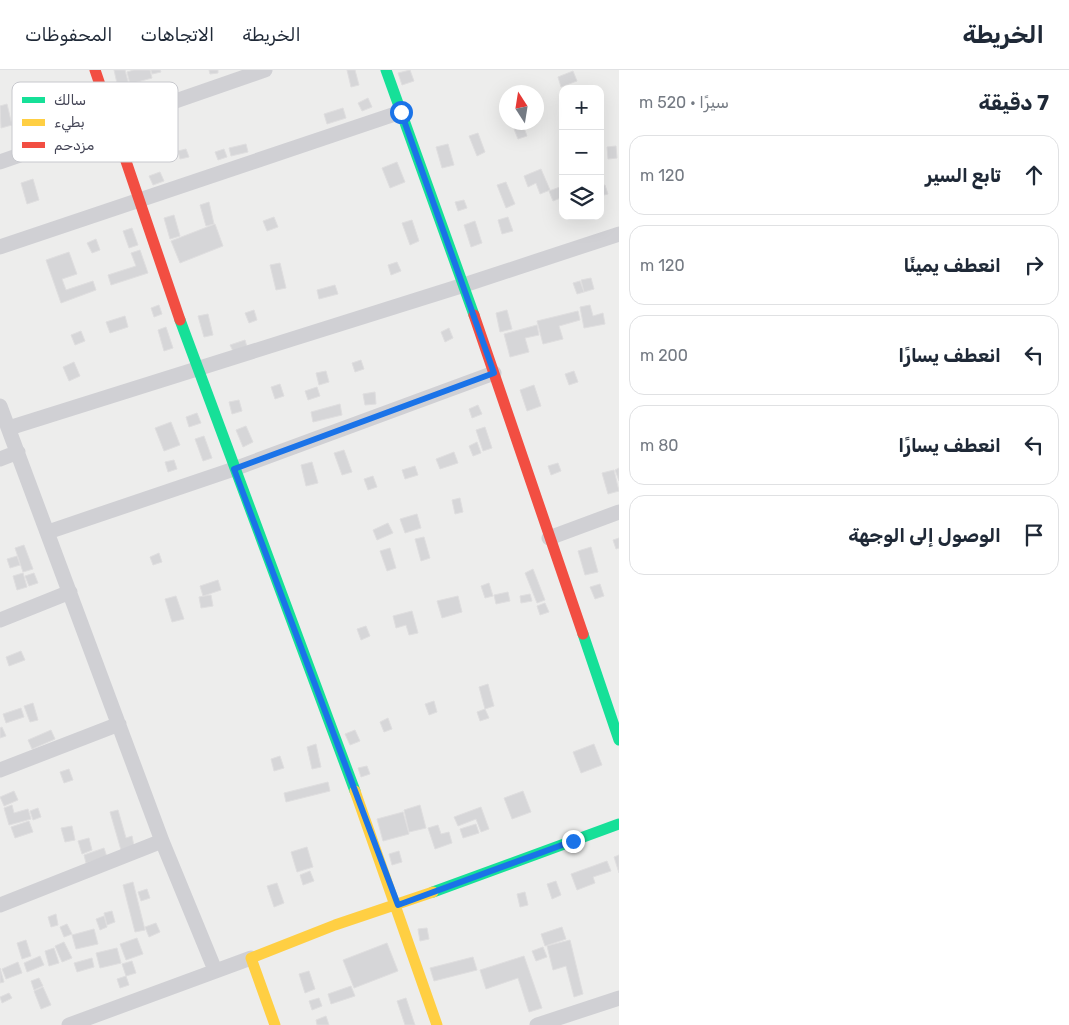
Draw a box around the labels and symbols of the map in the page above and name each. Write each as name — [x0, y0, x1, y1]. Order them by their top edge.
legend — [12, 82, 178, 162]
north arrow — [499, 85, 544, 130]
text: سالك — [54, 92, 86, 109]
route start — [390, 101, 413, 124]
text: بطيء — [54, 114, 85, 133]
text: مزدحم — [54, 137, 94, 154]
route end — [562, 830, 585, 853]

